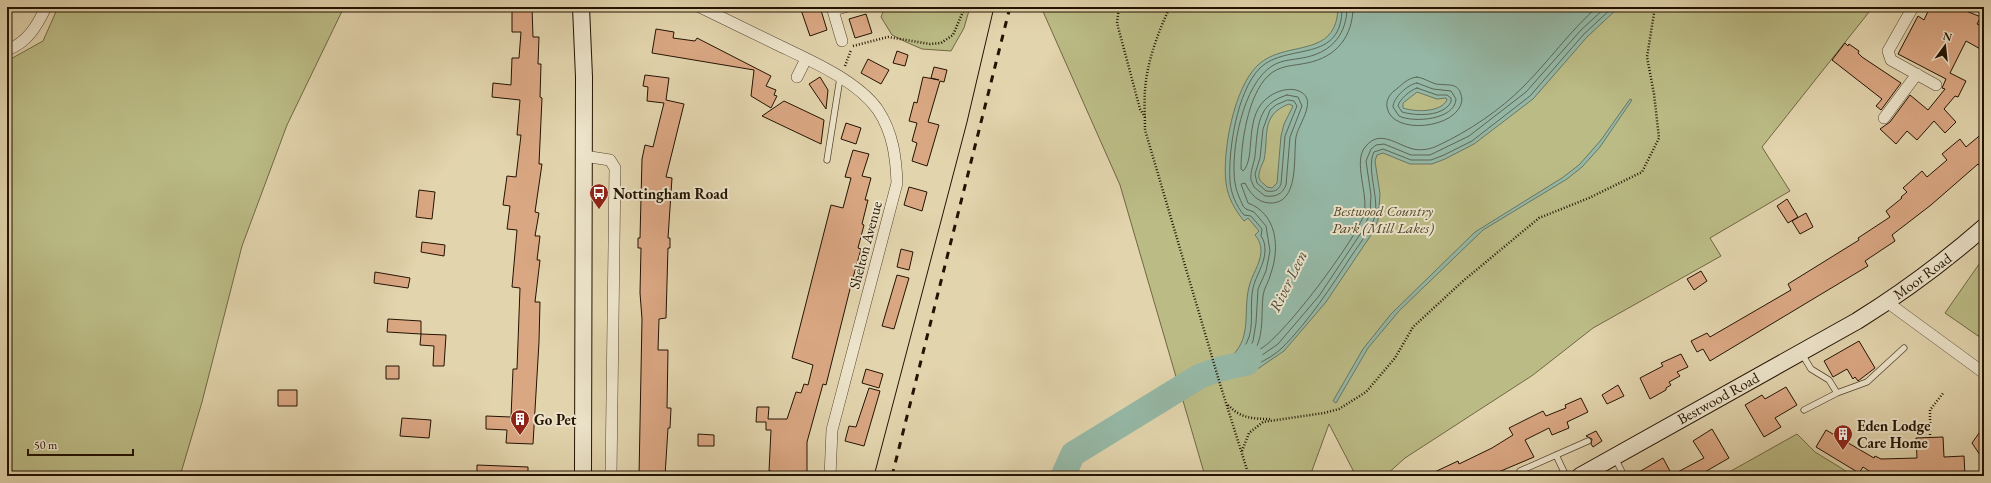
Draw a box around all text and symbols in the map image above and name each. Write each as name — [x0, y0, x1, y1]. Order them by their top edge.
north arrow — [1925, 26, 1965, 66]
text: N — [1941, 28, 1954, 44]
bus stop icon: Nottingham Road — [588, 182, 610, 210]
place label: Nottingham Road — [613, 184, 729, 203]
street label: Shelton Avenue — [844, 199, 886, 291]
park label: Bestwood Country Park (Mill Lakes) — [1332, 201, 1434, 237]
water label: River Leen — [1264, 247, 1312, 315]
street label: Moor Road — [1889, 248, 1955, 304]
street label: Bestwood Road — [1674, 367, 1763, 428]
building icon: Go Pet — [509, 408, 531, 436]
place label: Go Pet — [534, 410, 577, 429]
place label: Eden Lodge Care Home — [1857, 416, 1930, 452]
building icon: Eden Lodge Care Home — [1832, 423, 1854, 451]
scale bar — [28, 431, 133, 457]
text: 50 m — [34, 437, 58, 453]

